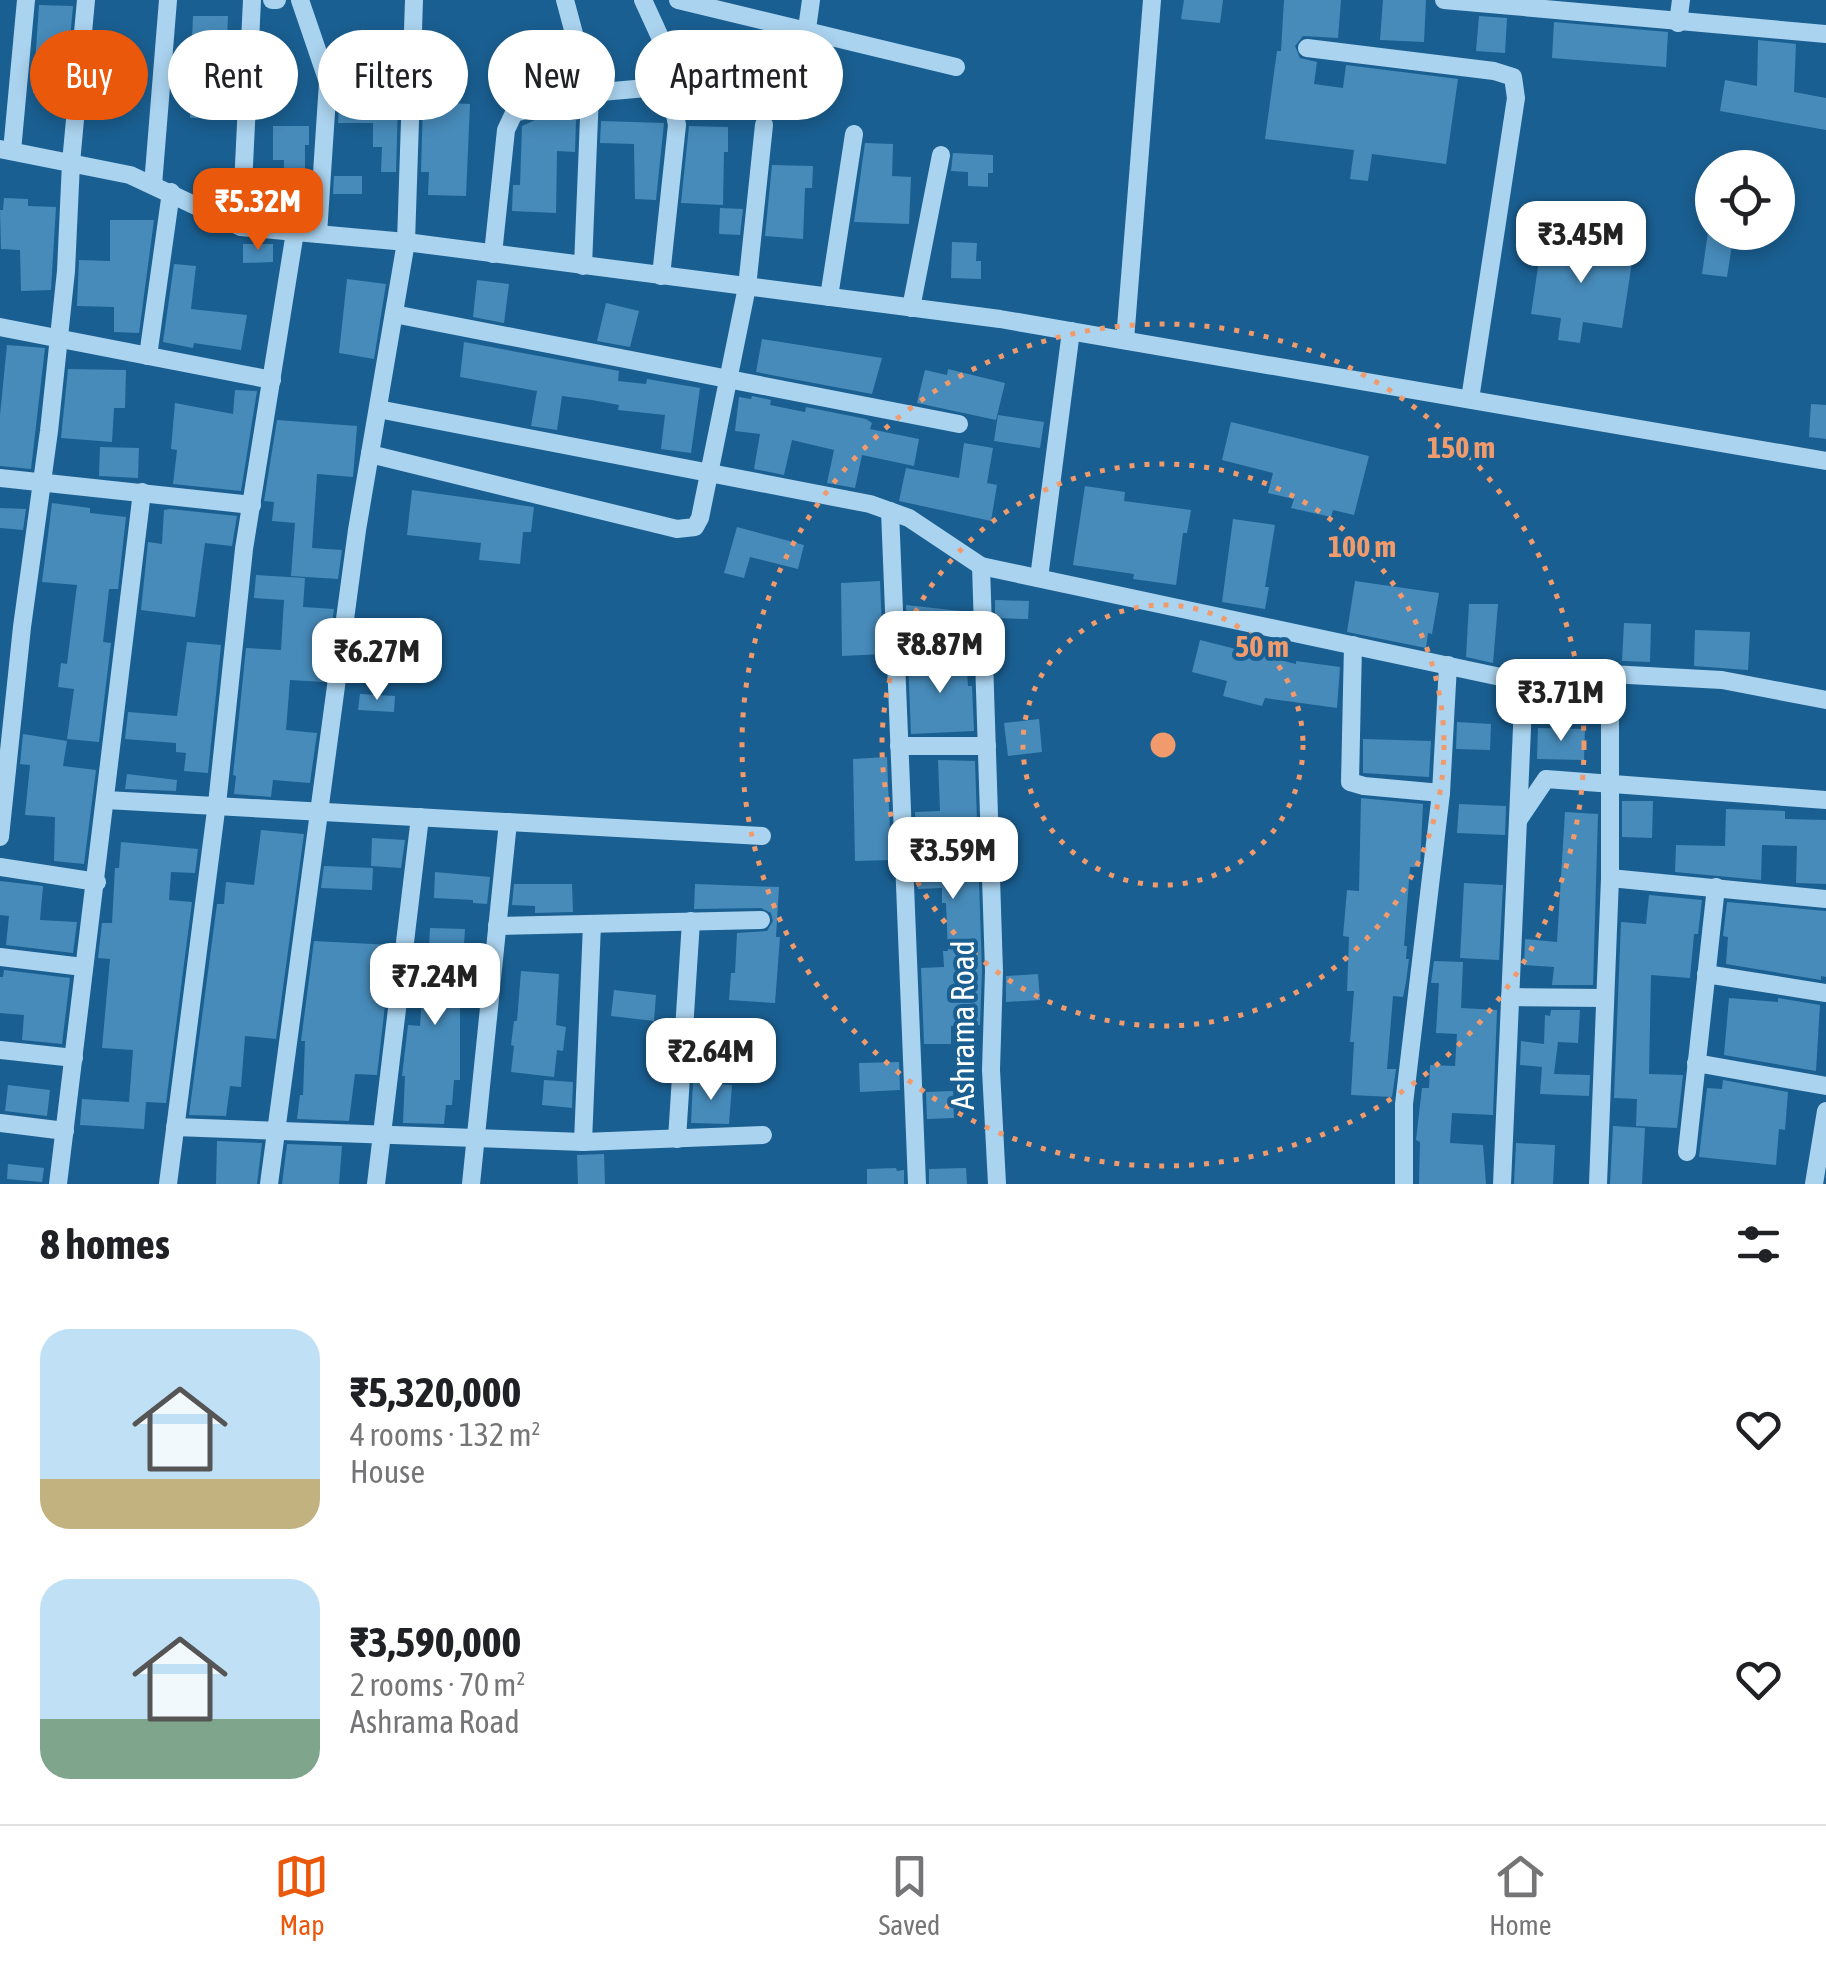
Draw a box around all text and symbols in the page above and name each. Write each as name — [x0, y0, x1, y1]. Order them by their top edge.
chip: Buy — [30, 30, 148, 120]
chip: Rent — [168, 30, 298, 120]
chip: Filters — [318, 30, 468, 120]
chip: New — [488, 30, 615, 120]
chip: Apartment — [635, 30, 843, 120]
map controls — [1695, 150, 1795, 250]
button: locate — [1695, 150, 1795, 250]
pin: ₹5.32M — [177, 168, 339, 253]
text: ₹5.32M — [215, 182, 301, 219]
pin: ₹3.45M — [1500, 201, 1662, 286]
text: ₹3.45M — [1538, 215, 1624, 252]
text: 150 m — [1427, 430, 1495, 464]
text: 100 m — [1328, 529, 1396, 563]
pin: ₹8.87M — [859, 611, 1021, 696]
pin: ₹6.27M — [296, 618, 458, 703]
text: ₹8.87M — [897, 625, 983, 662]
text: 50 m — [1235, 629, 1289, 663]
text: ₹6.27M — [334, 632, 420, 669]
pin: ₹3.71M — [1480, 659, 1642, 744]
text: ₹3.71M — [1518, 673, 1604, 710]
centre of rings — [1145, 727, 1181, 763]
pin: ₹3.59M — [872, 817, 1034, 902]
text: ₹3.59M — [910, 831, 996, 868]
street label: Ashrama Road — [944, 940, 981, 1110]
pin: ₹7.24M — [354, 943, 516, 1028]
text: ₹7.24M — [392, 957, 478, 994]
pin: ₹2.64M — [630, 1018, 792, 1103]
text: ₹2.64M — [668, 1032, 754, 1069]
icon: filters — [1731, 1217, 1786, 1272]
text: 8 homes — [40, 1220, 170, 1268]
text: ₹5,320,000 — [350, 1368, 521, 1416]
icon: home — [120, 1369, 240, 1489]
icon: heart — [1731, 1402, 1786, 1457]
text: 4 rooms · 132 m² — [350, 1416, 540, 1453]
text: House — [350, 1453, 425, 1490]
text: ₹3,590,000 — [350, 1618, 521, 1666]
icon: home — [120, 1619, 240, 1739]
icon: heart — [1731, 1652, 1786, 1707]
text: 2 rooms · 70 m² — [350, 1666, 525, 1703]
text: Ashrama Road — [350, 1703, 520, 1740]
tab: Map — [274, 1849, 329, 1941]
tab: Saved — [878, 1849, 940, 1941]
tab: Home — [1489, 1849, 1552, 1941]

